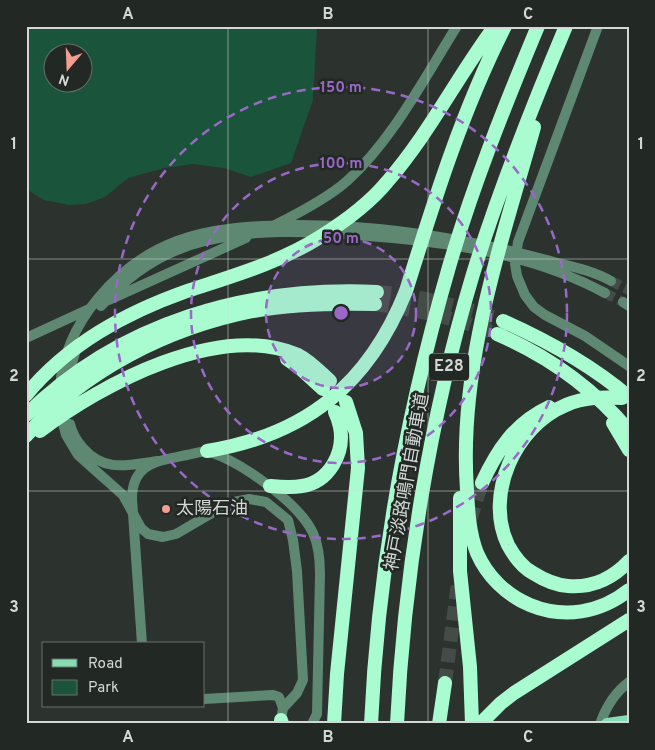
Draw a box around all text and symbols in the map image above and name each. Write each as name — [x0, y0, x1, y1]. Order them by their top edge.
text: A — [122, 5, 134, 25]
text: B — [322, 5, 334, 25]
text: C — [523, 5, 533, 25]
north arrow — [42, 42, 92, 92]
text: N — [57, 69, 72, 89]
text: 150 m — [320, 79, 362, 98]
text: 1 — [11, 135, 17, 155]
text: 1 — [638, 135, 644, 155]
text: 100 m — [320, 155, 362, 174]
text: 50 m — [323, 230, 359, 249]
centre of rings — [332, 304, 350, 322]
road number: E28 — [429, 354, 469, 381]
text: 2 — [9, 367, 19, 387]
text: 2 — [636, 367, 646, 387]
street label: 神戸淡路鳴門自動車道 — [381, 391, 435, 573]
place label: 太陽石油 — [176, 498, 248, 521]
marker: 太陽石油 — [160, 503, 172, 515]
text: 3 — [9, 598, 19, 618]
text: 3 — [636, 598, 646, 618]
legend — [42, 642, 205, 708]
text: Road — [88, 655, 123, 674]
text: Park — [88, 679, 119, 698]
text: A — [122, 728, 134, 748]
text: B — [322, 728, 334, 748]
text: C — [523, 728, 533, 748]

